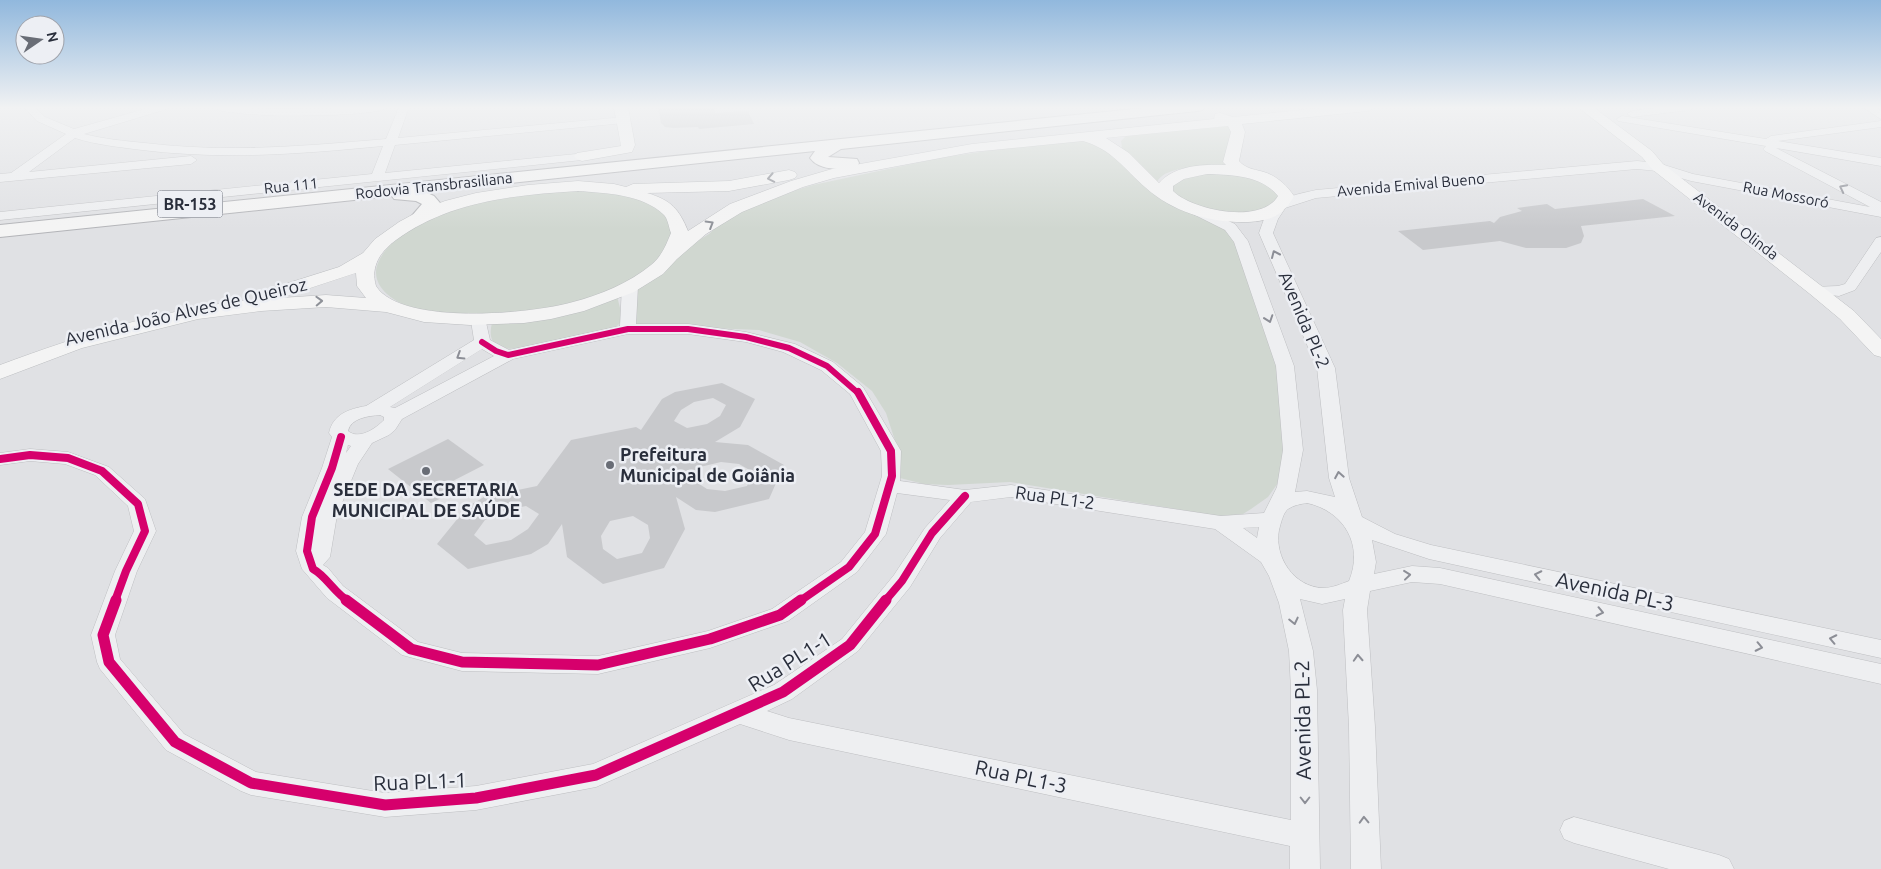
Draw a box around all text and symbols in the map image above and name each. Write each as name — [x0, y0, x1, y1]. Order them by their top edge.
north arrow — [15, 15, 65, 65]
text: N — [44, 30, 62, 44]
street label: Rodovia Transbrasiliana — [355, 169, 513, 202]
street label: Avenida Emival Bueno — [1336, 170, 1486, 199]
one-way arrow — [767, 173, 776, 183]
street label: Rua 111 — [263, 174, 319, 197]
street label: Rua Mossoró — [1742, 178, 1830, 211]
one-way arrow — [1839, 184, 1848, 194]
street label: Avenida Olinda — [1691, 188, 1782, 263]
road number: BR-153 — [158, 190, 222, 218]
one-way arrow — [704, 220, 713, 230]
one-way arrow — [1271, 250, 1282, 259]
street label: Avenida PL-2 — [1276, 268, 1334, 371]
street label: Avenida João Alves de Queiroz — [63, 273, 309, 350]
one-way arrow — [315, 296, 323, 307]
one-way arrow — [1263, 315, 1273, 323]
one-way arrow — [456, 350, 465, 359]
place label: Prefeitura Municipal de Goiânia — [620, 444, 795, 485]
marker: Prefeitura Municipal de Goiânia — [604, 459, 616, 471]
marker: SEDE DA SECRETARIA MUNICIPAL DE SAÚDE — [420, 465, 432, 477]
one-way arrow — [1335, 471, 1345, 479]
place label: SEDE DA SECRETARIA MUNICIPAL DE SAÚDE — [332, 479, 521, 520]
street label: Rua PL1-2 — [1014, 482, 1096, 513]
street label: Avenida PL-3 — [1554, 567, 1676, 615]
one-way arrow — [1403, 570, 1411, 581]
one-way arrow — [1533, 571, 1542, 581]
one-way arrow — [1596, 606, 1605, 617]
one-way arrow — [1288, 617, 1299, 626]
street label: Rua PL1-1 — [743, 626, 836, 696]
one-way arrow — [1829, 634, 1838, 645]
one-way arrow — [1754, 641, 1763, 652]
one-way arrow — [1352, 654, 1363, 662]
street label: Avenida PL-2 — [1289, 660, 1315, 780]
street label: Rua PL1-3 — [973, 755, 1070, 797]
street label: Rua PL1-1 — [373, 767, 467, 795]
one-way arrow — [1300, 797, 1310, 805]
one-way arrow — [1359, 816, 1370, 824]

